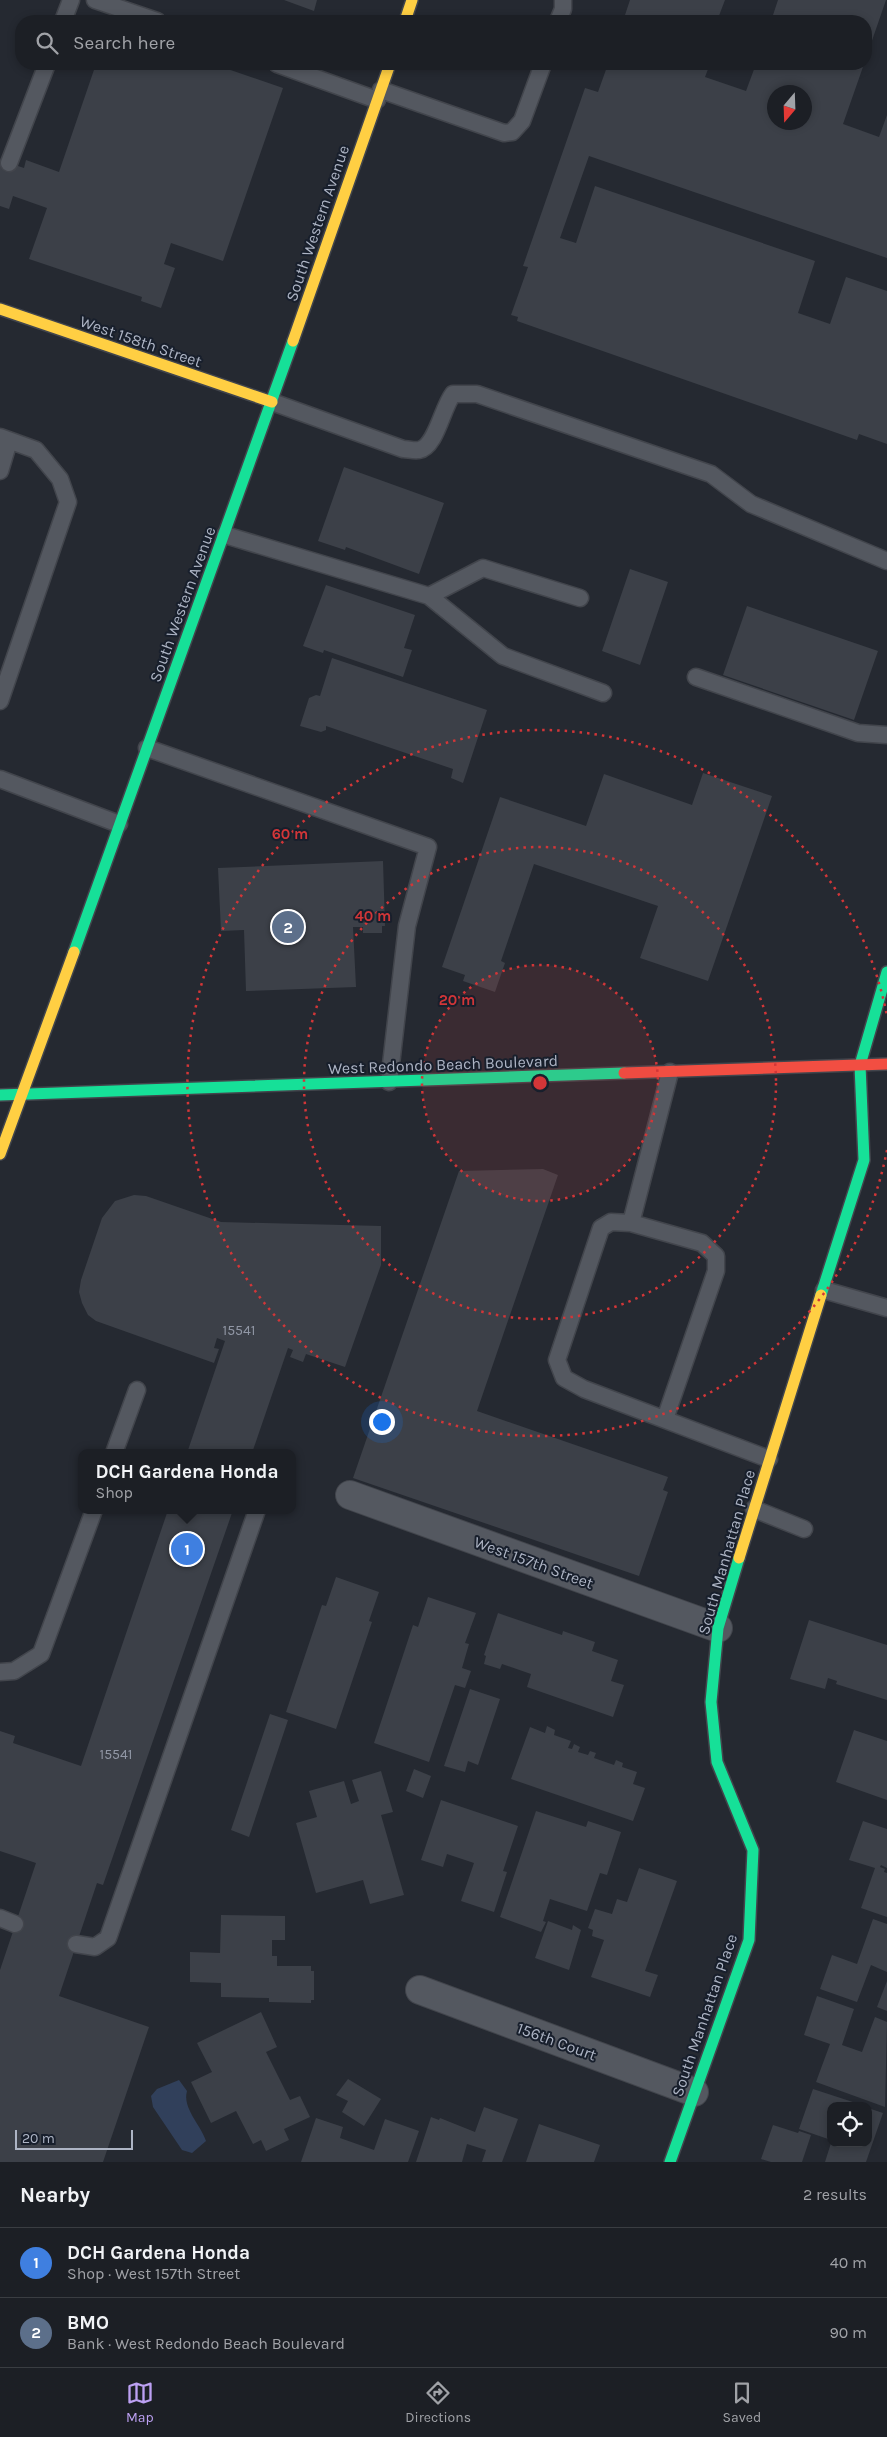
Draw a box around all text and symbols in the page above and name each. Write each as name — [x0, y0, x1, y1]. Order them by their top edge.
search box — [15, 15, 872, 70]
icon: search — [33, 29, 61, 57]
text: Search here — [73, 32, 175, 54]
north arrow — [767, 85, 812, 130]
street label: South Western Avenue — [282, 142, 353, 304]
street label: West 158th Street — [77, 312, 204, 371]
street label: South Western Avenue — [145, 524, 219, 685]
text: 60 m — [272, 825, 308, 843]
text: 40 m — [355, 907, 391, 925]
pin: 2 — [272, 908, 304, 946]
text: 20 m — [439, 991, 475, 1009]
street label: West Redondo Beach Boulevard — [328, 1051, 558, 1078]
centre of rings — [531, 1074, 549, 1092]
house number: 15541 — [223, 1322, 255, 1339]
your location — [369, 1409, 395, 1435]
popup — [78, 1449, 296, 1514]
text: DCH Gardena Honda — [96, 1461, 279, 1483]
street label: South Manhattan Place — [694, 1467, 759, 1637]
text: Shop — [96, 1483, 133, 1502]
pin: 1 — [171, 1530, 203, 1568]
street label: West 157th Street — [472, 1532, 596, 1593]
house number: 15541 — [100, 1746, 132, 1763]
street label: South Manhattan Place — [668, 1931, 741, 2099]
street label: 156th Court — [515, 2018, 599, 2065]
map controls — [827, 2102, 872, 2147]
button: locate — [827, 2102, 872, 2147]
scale bar — [15, 2127, 132, 2150]
text: 20 m — [22, 2130, 55, 2147]
text: Nearby — [20, 2183, 90, 2207]
text: 2 results — [803, 2185, 867, 2204]
text: DCH Gardena Honda — [67, 2242, 250, 2264]
text: 1 — [33, 2253, 39, 2272]
text: 40 m — [830, 2253, 867, 2272]
text: Shop · West 157th Street — [67, 2264, 240, 2283]
text: BMO — [67, 2312, 109, 2334]
text: 2 — [31, 2323, 41, 2342]
text: 90 m — [829, 2323, 867, 2342]
text: Bank · West Redondo Beach Boulevard — [67, 2334, 345, 2353]
tab: Map — [126, 2379, 154, 2426]
tab: Directions — [405, 2379, 471, 2426]
tab: Saved — [723, 2379, 761, 2426]

